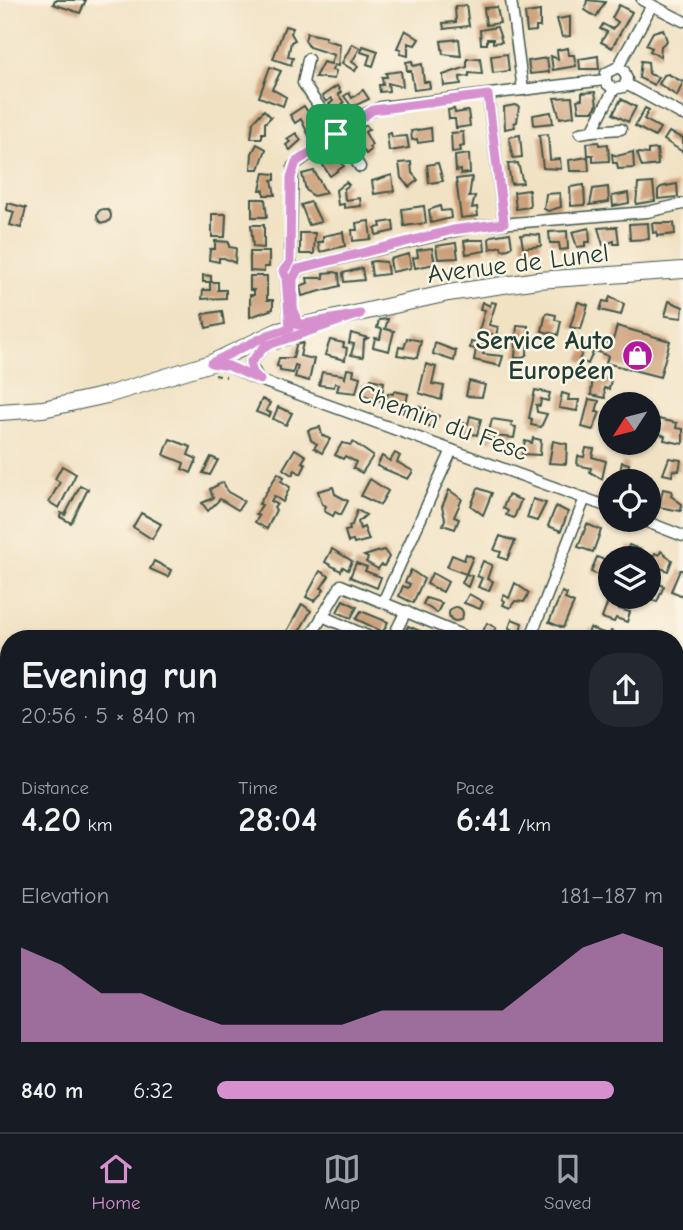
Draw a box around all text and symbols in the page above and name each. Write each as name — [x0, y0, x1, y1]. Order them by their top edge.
pin — [306, 104, 366, 164]
icon: arrive — [317, 115, 355, 153]
street label: Avenue de Lunel — [426, 238, 610, 290]
place label: Service Auto Européen — [476, 326, 614, 386]
shop icon: Service Auto Européen — [620, 338, 654, 372]
street label: Chemin du Fesc — [353, 378, 532, 468]
north arrow — [598, 392, 662, 455]
map controls — [598, 392, 661, 609]
button: locate — [598, 469, 661, 532]
button: layers — [598, 546, 661, 609]
button: share — [589, 653, 663, 727]
text: Evening run — [21, 654, 218, 698]
text: 20:56 · 5 × 840 m — [21, 702, 196, 729]
text: Distance — [21, 777, 89, 799]
text: Time — [238, 777, 278, 799]
text: Pace — [456, 777, 494, 799]
text: 4.20 — [21, 799, 81, 840]
text: 28:04 — [238, 799, 317, 840]
text: 6:41 — [456, 799, 511, 840]
text: km — [81, 814, 112, 836]
text: /km — [511, 814, 551, 836]
text: Elevation — [21, 882, 109, 909]
text: 181–187 m — [561, 882, 663, 909]
text: 840 m — [21, 1077, 83, 1104]
text: 6:32 — [133, 1077, 173, 1104]
tab: Home — [91, 1150, 140, 1214]
tab: Map — [323, 1150, 361, 1214]
tab: Saved — [544, 1150, 592, 1214]

